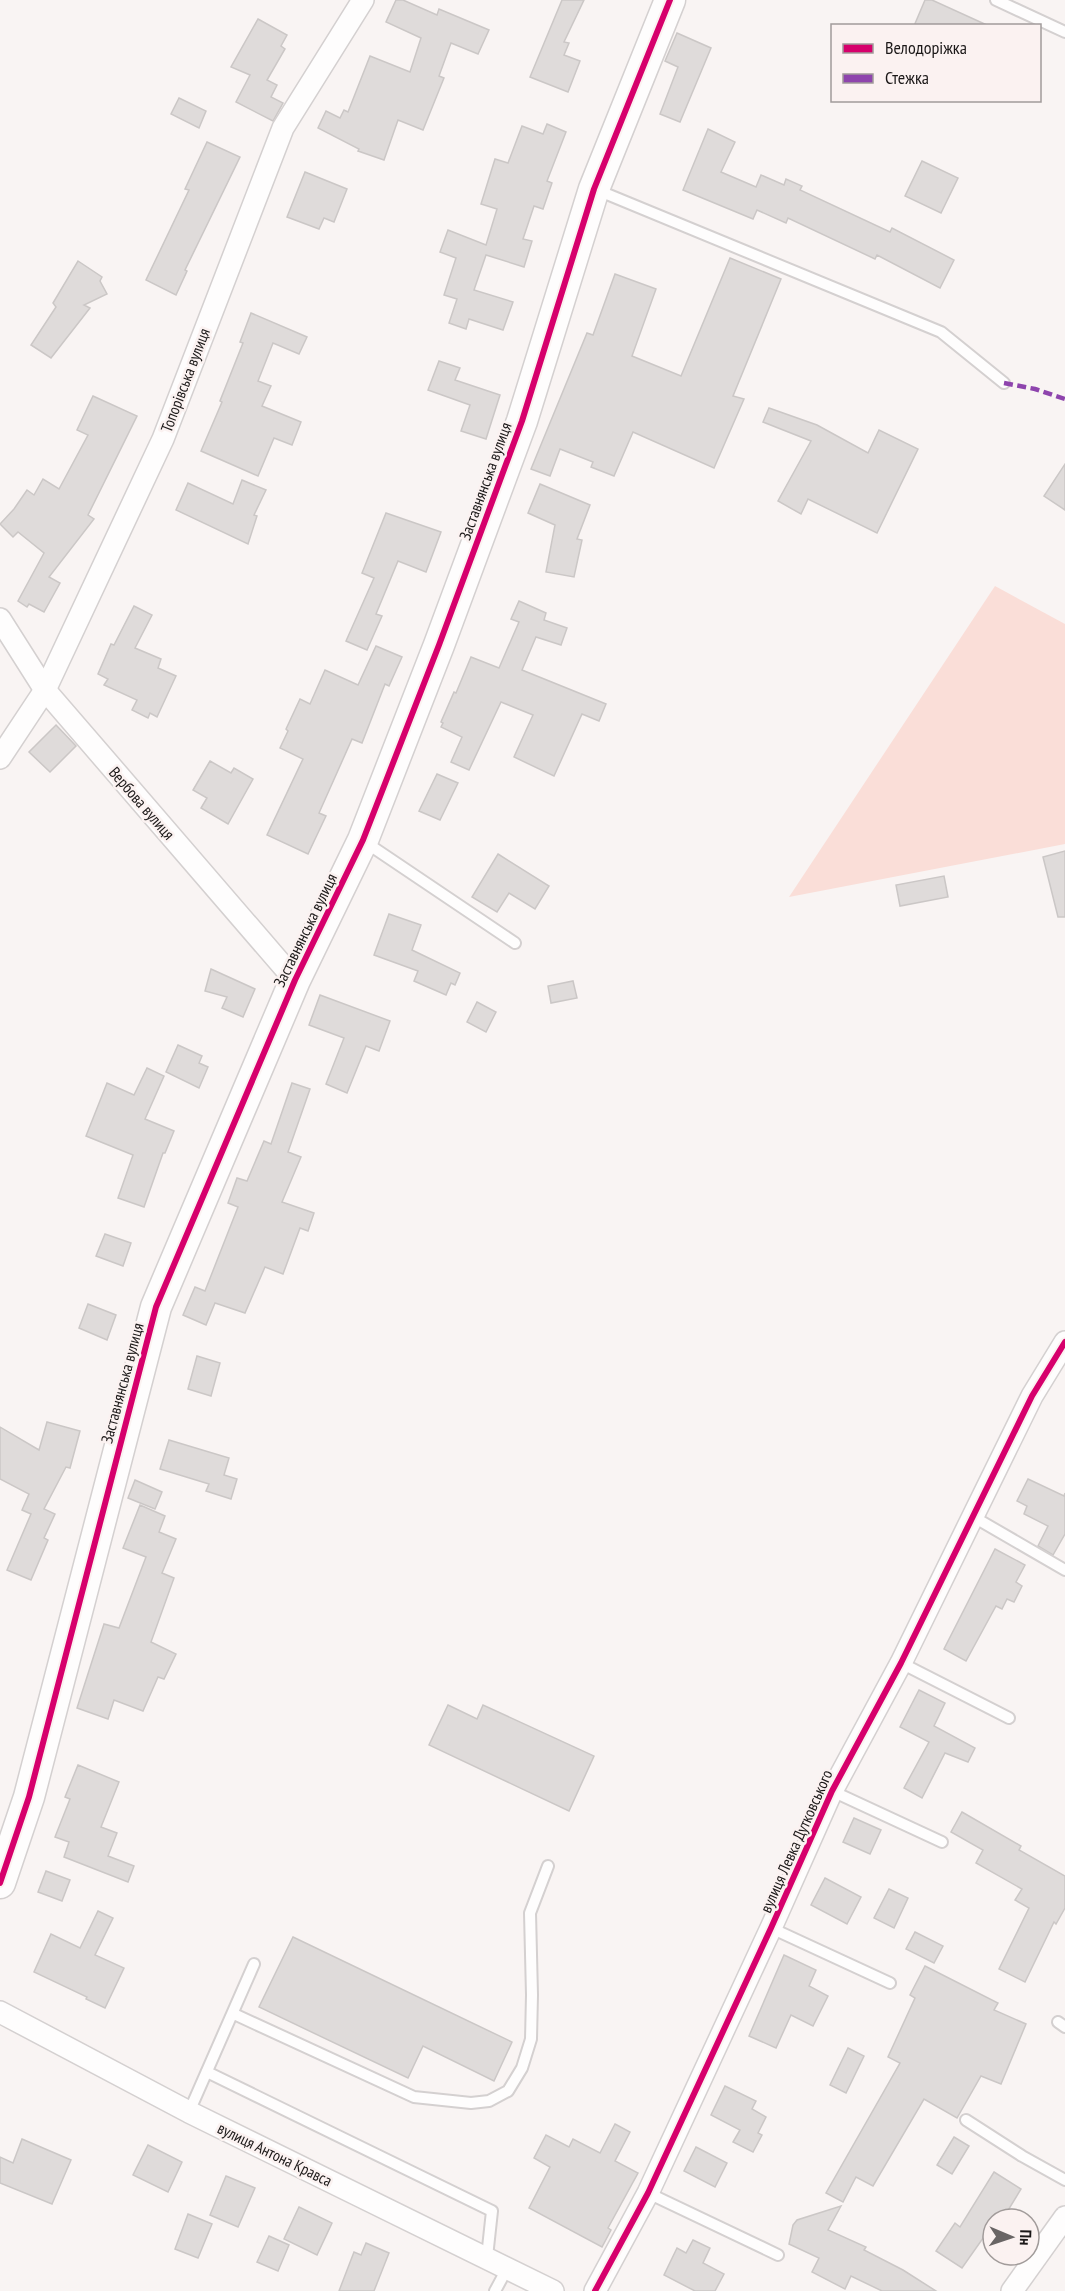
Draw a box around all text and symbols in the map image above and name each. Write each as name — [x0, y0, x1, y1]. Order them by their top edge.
legend — [831, 24, 1041, 102]
text: Велодоріжка — [885, 36, 967, 59]
text: Стежка — [885, 66, 929, 89]
street label: Топорівська вулиця — [156, 325, 214, 435]
street label: Заставнянська вулиця — [454, 419, 516, 543]
street label: Вербова вулиця — [105, 762, 179, 844]
street label: Заставнянська вулиця — [269, 870, 341, 990]
street label: Заставнянська вулиця — [96, 1321, 148, 1445]
street label: вулиця Левка Дутковського — [755, 1766, 837, 1916]
street label: вулиця Антона Кравса — [214, 2118, 336, 2190]
north arrow — [981, 2207, 1041, 2267]
text: Пн — [1016, 2229, 1036, 2246]

